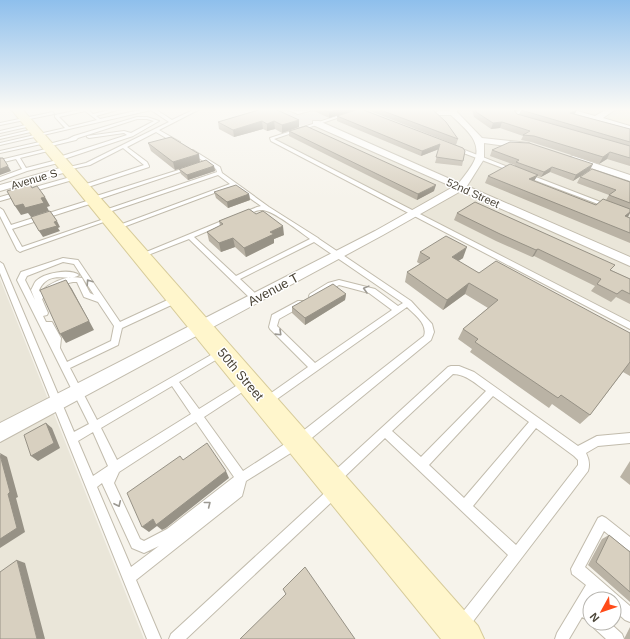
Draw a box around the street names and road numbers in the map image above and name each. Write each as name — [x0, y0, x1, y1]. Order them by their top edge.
street label: Avenue S — [10, 167, 58, 191]
street label: 52nd Street — [445, 176, 501, 210]
street label: Avenue T — [245, 270, 301, 309]
street label: 50th Street — [214, 345, 267, 404]

